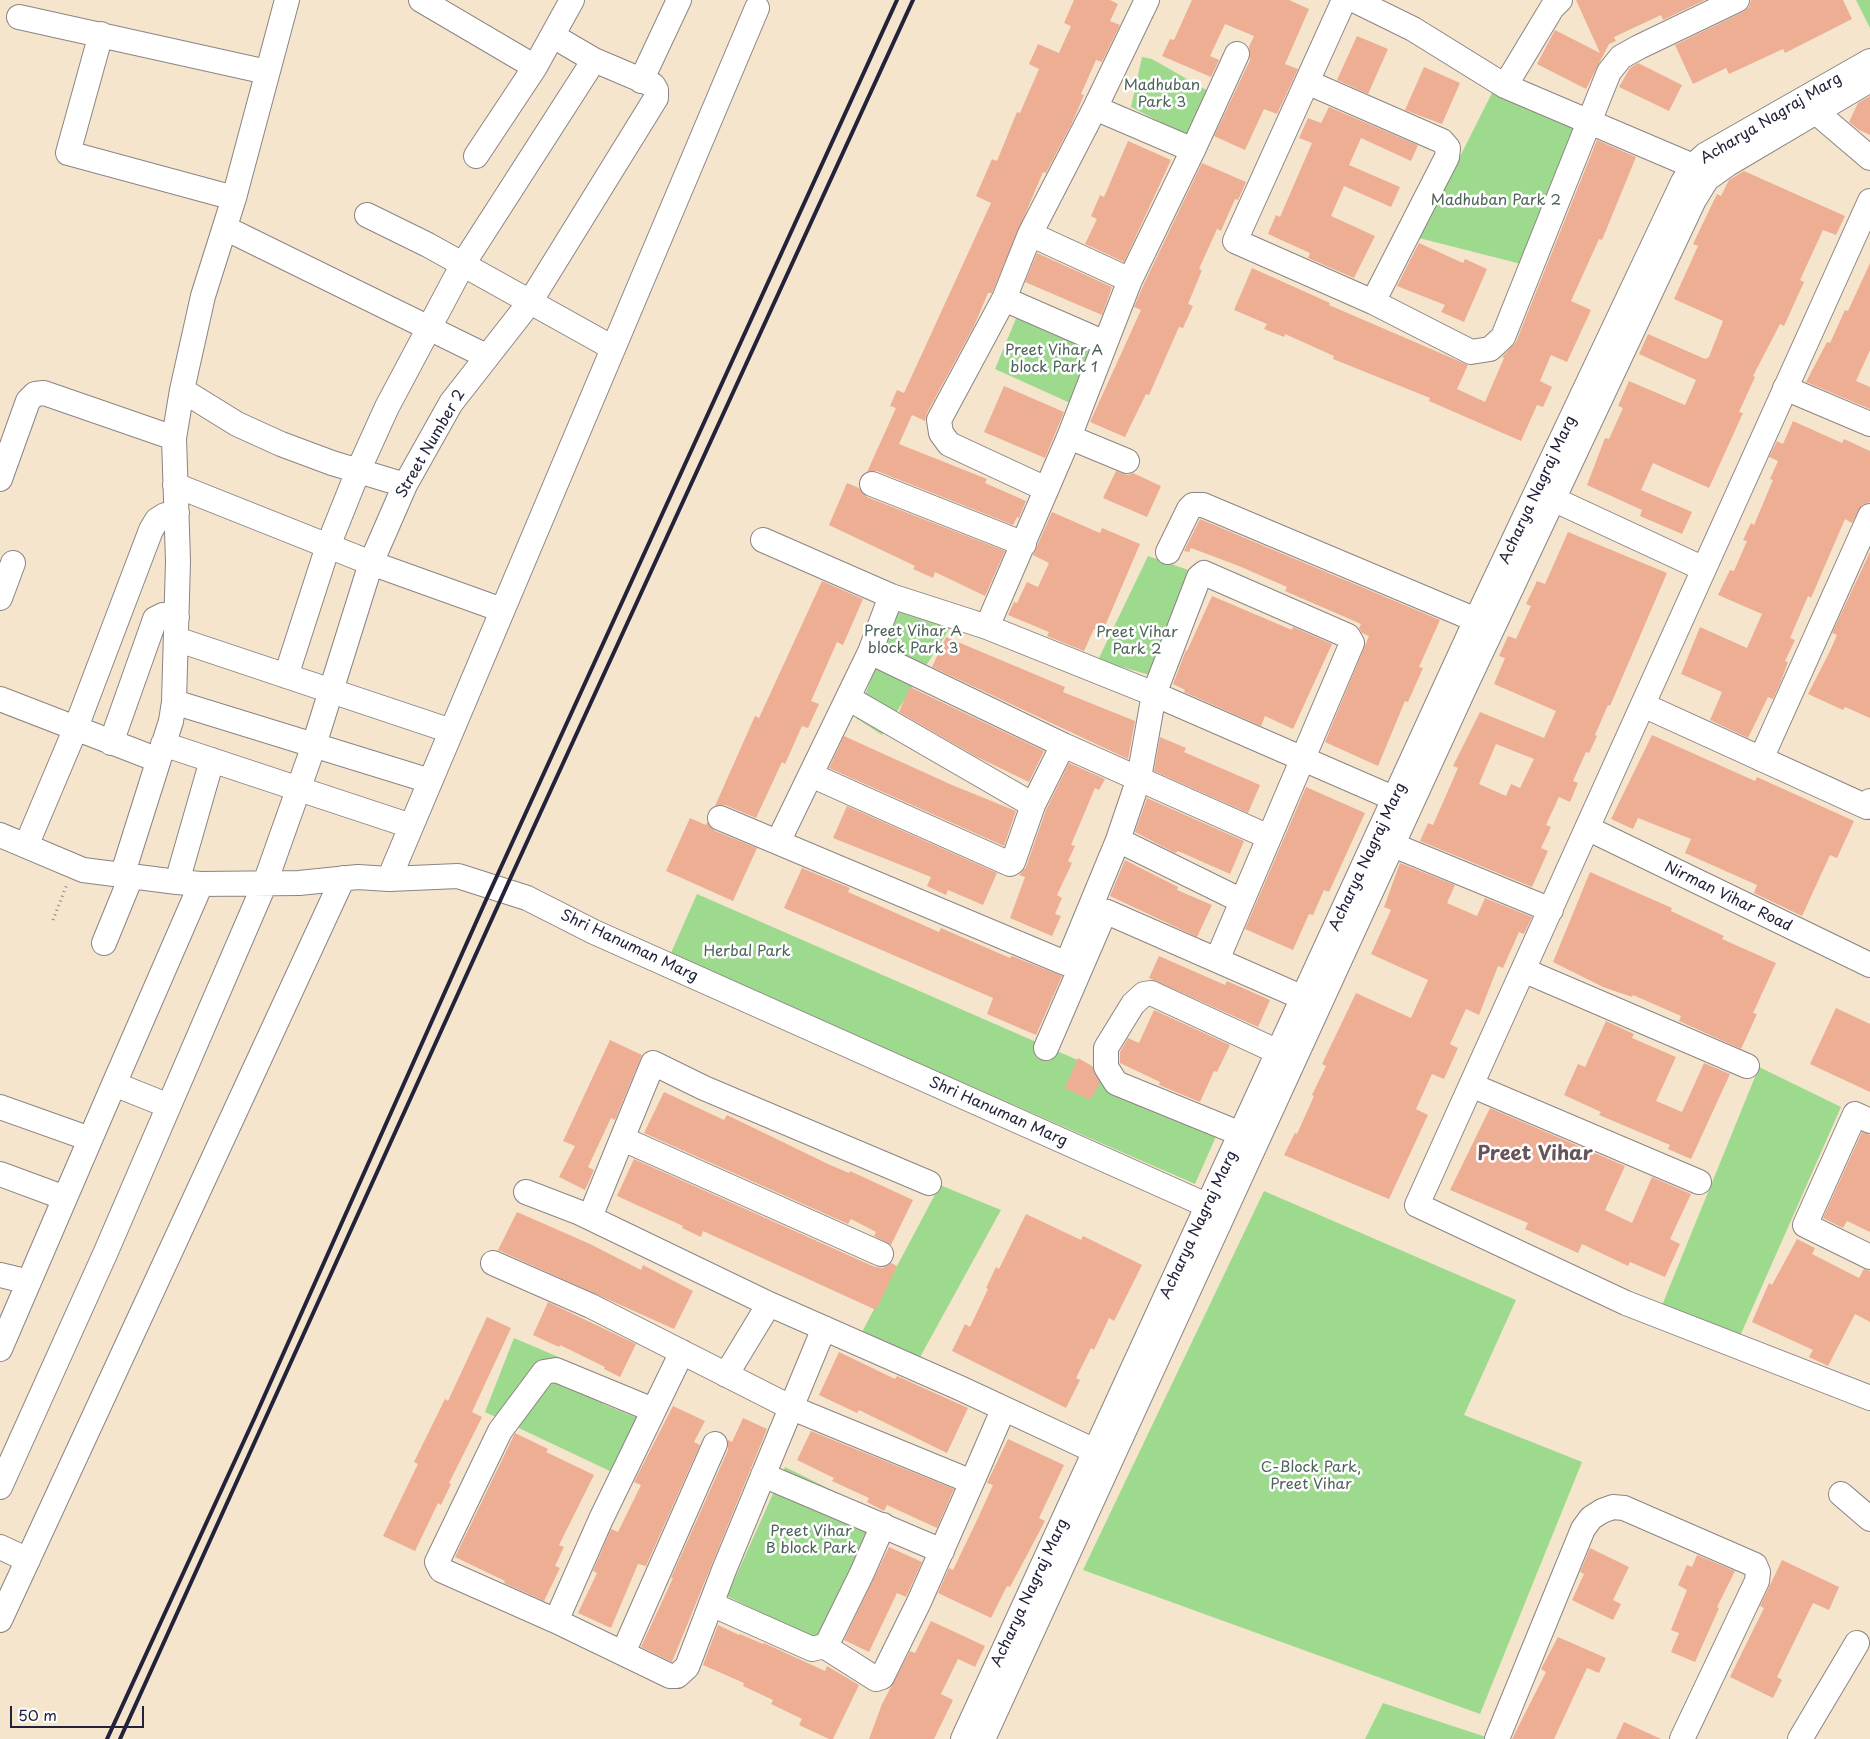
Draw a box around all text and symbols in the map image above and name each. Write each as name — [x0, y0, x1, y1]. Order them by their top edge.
street label: Acharya Nagraj Marg — [1697, 70, 1845, 168]
park label: Madhuban Park 3 — [1124, 77, 1200, 112]
park label: Madhuban Park 2 — [1431, 192, 1561, 210]
park label: Preet Vihar A block Park 1 — [1005, 342, 1103, 377]
street label: Street Number 2 — [393, 387, 469, 501]
street label: Acharya Nagraj Marg — [1496, 413, 1580, 567]
park label: Preet Vihar A block Park 3 — [864, 623, 962, 658]
park label: Preet Vihar Park 2 — [1096, 624, 1178, 659]
street label: Acharya Nagraj Marg — [1326, 780, 1410, 934]
street label: Nirman Vihar Road — [1661, 858, 1795, 936]
street label: Shri Hanuman Marg — [557, 906, 701, 986]
park label: Herbal Park — [703, 943, 791, 961]
street label: Shri Hanuman Marg — [926, 1073, 1070, 1151]
district label: Preet Vihar — [1477, 1142, 1593, 1166]
street label: Acharya Nagraj Marg — [1157, 1148, 1241, 1302]
park label: C-Block Park, Preet Vihar — [1261, 1459, 1361, 1494]
street label: Acharya Nagraj Marg — [988, 1516, 1072, 1670]
park label: Preet Vihar B block Park — [766, 1523, 856, 1558]
scale bar — [12, 1696, 146, 1728]
text: 50 m — [18, 1703, 57, 1726]

